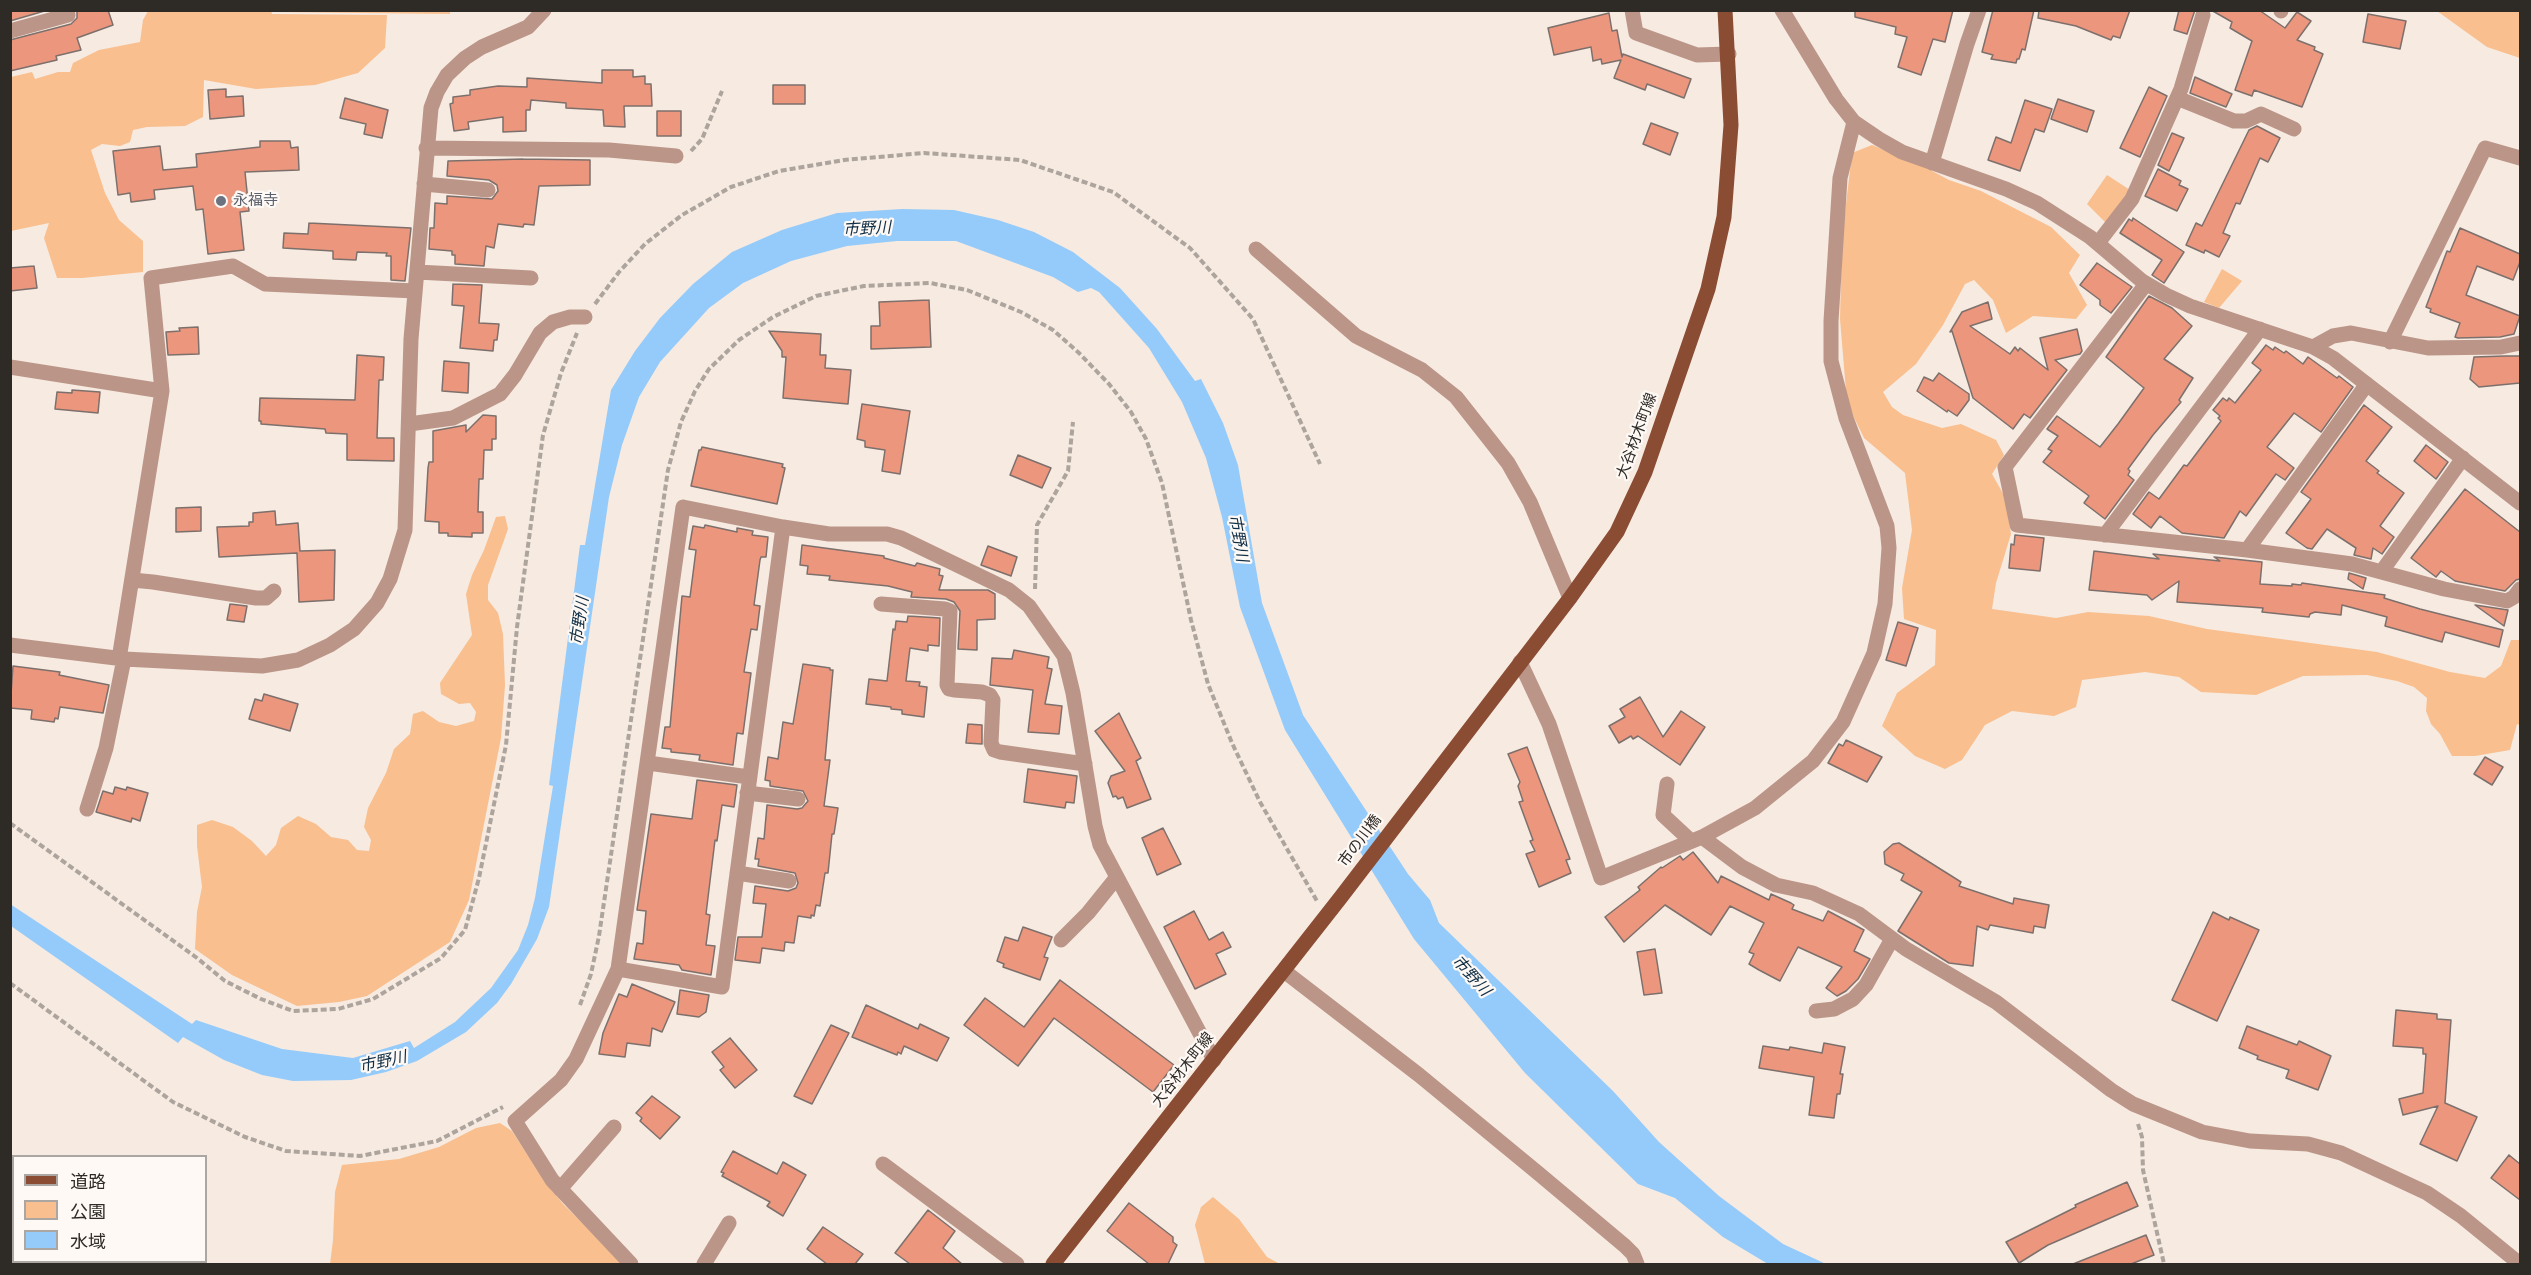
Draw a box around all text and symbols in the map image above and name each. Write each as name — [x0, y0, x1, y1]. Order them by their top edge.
place label: 永福寺 — [233, 192, 278, 210]
marker: 永福寺 — [214, 194, 228, 208]
water label: 市野川 — [843, 218, 891, 240]
street label: 大谷材木町線 — [1613, 391, 1661, 481]
water label: 市野川 — [1224, 513, 1252, 563]
water label: 市野川 — [567, 596, 593, 646]
street label: 市の川橋 — [1335, 812, 1385, 870]
water label: 市野川 — [1448, 952, 1494, 1000]
street label: 大谷材木町線 — [1148, 1029, 1218, 1111]
water label: 市野川 — [358, 1048, 408, 1076]
legend — [12, 1155, 207, 1263]
text: 道路 — [70, 1170, 106, 1193]
text: 公園 — [70, 1200, 106, 1223]
text: 水域 — [70, 1230, 106, 1253]

